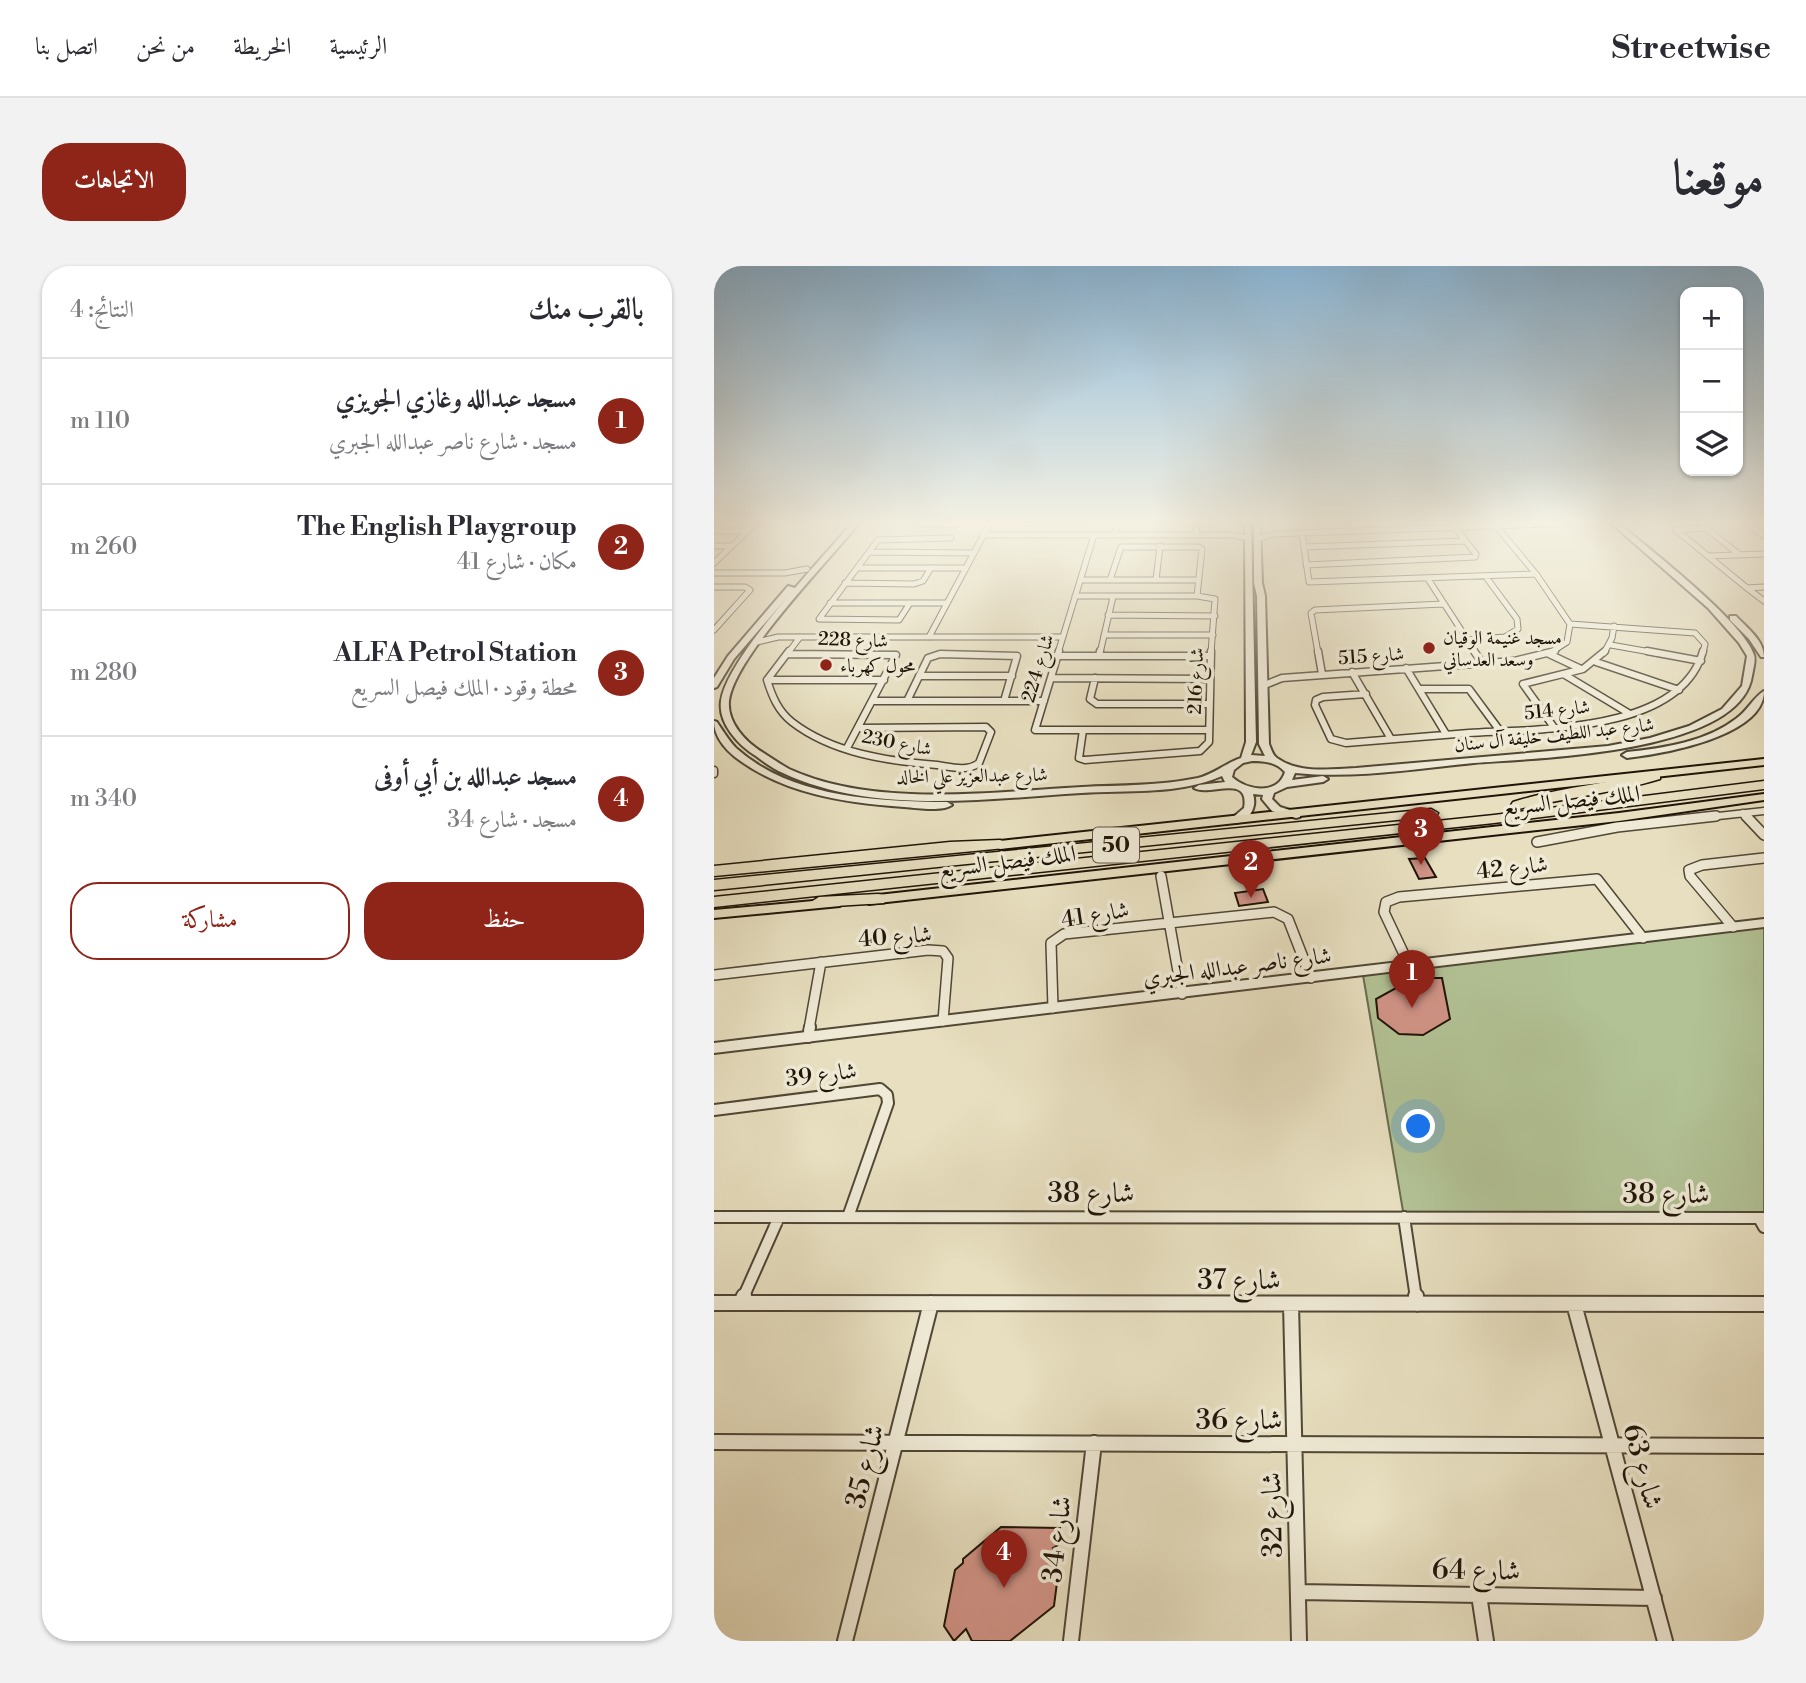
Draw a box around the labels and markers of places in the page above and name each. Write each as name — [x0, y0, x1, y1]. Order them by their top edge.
place label: مسجد غنيمة الوقيان وسعد العدساني — [1443, 626, 1562, 675]
marker: مسجد غنيمة الوقيان وسعد العدساني — [1421, 640, 1437, 656]
place label: محول كهرباء — [840, 654, 916, 678]
marker: محول كهرباء — [818, 657, 834, 673]
pin: 3 — [1398, 807, 1444, 865]
pin: 2 — [1228, 840, 1274, 898]
pin: 1 — [1389, 950, 1435, 1008]
pin: 4 — [981, 1530, 1027, 1588]

